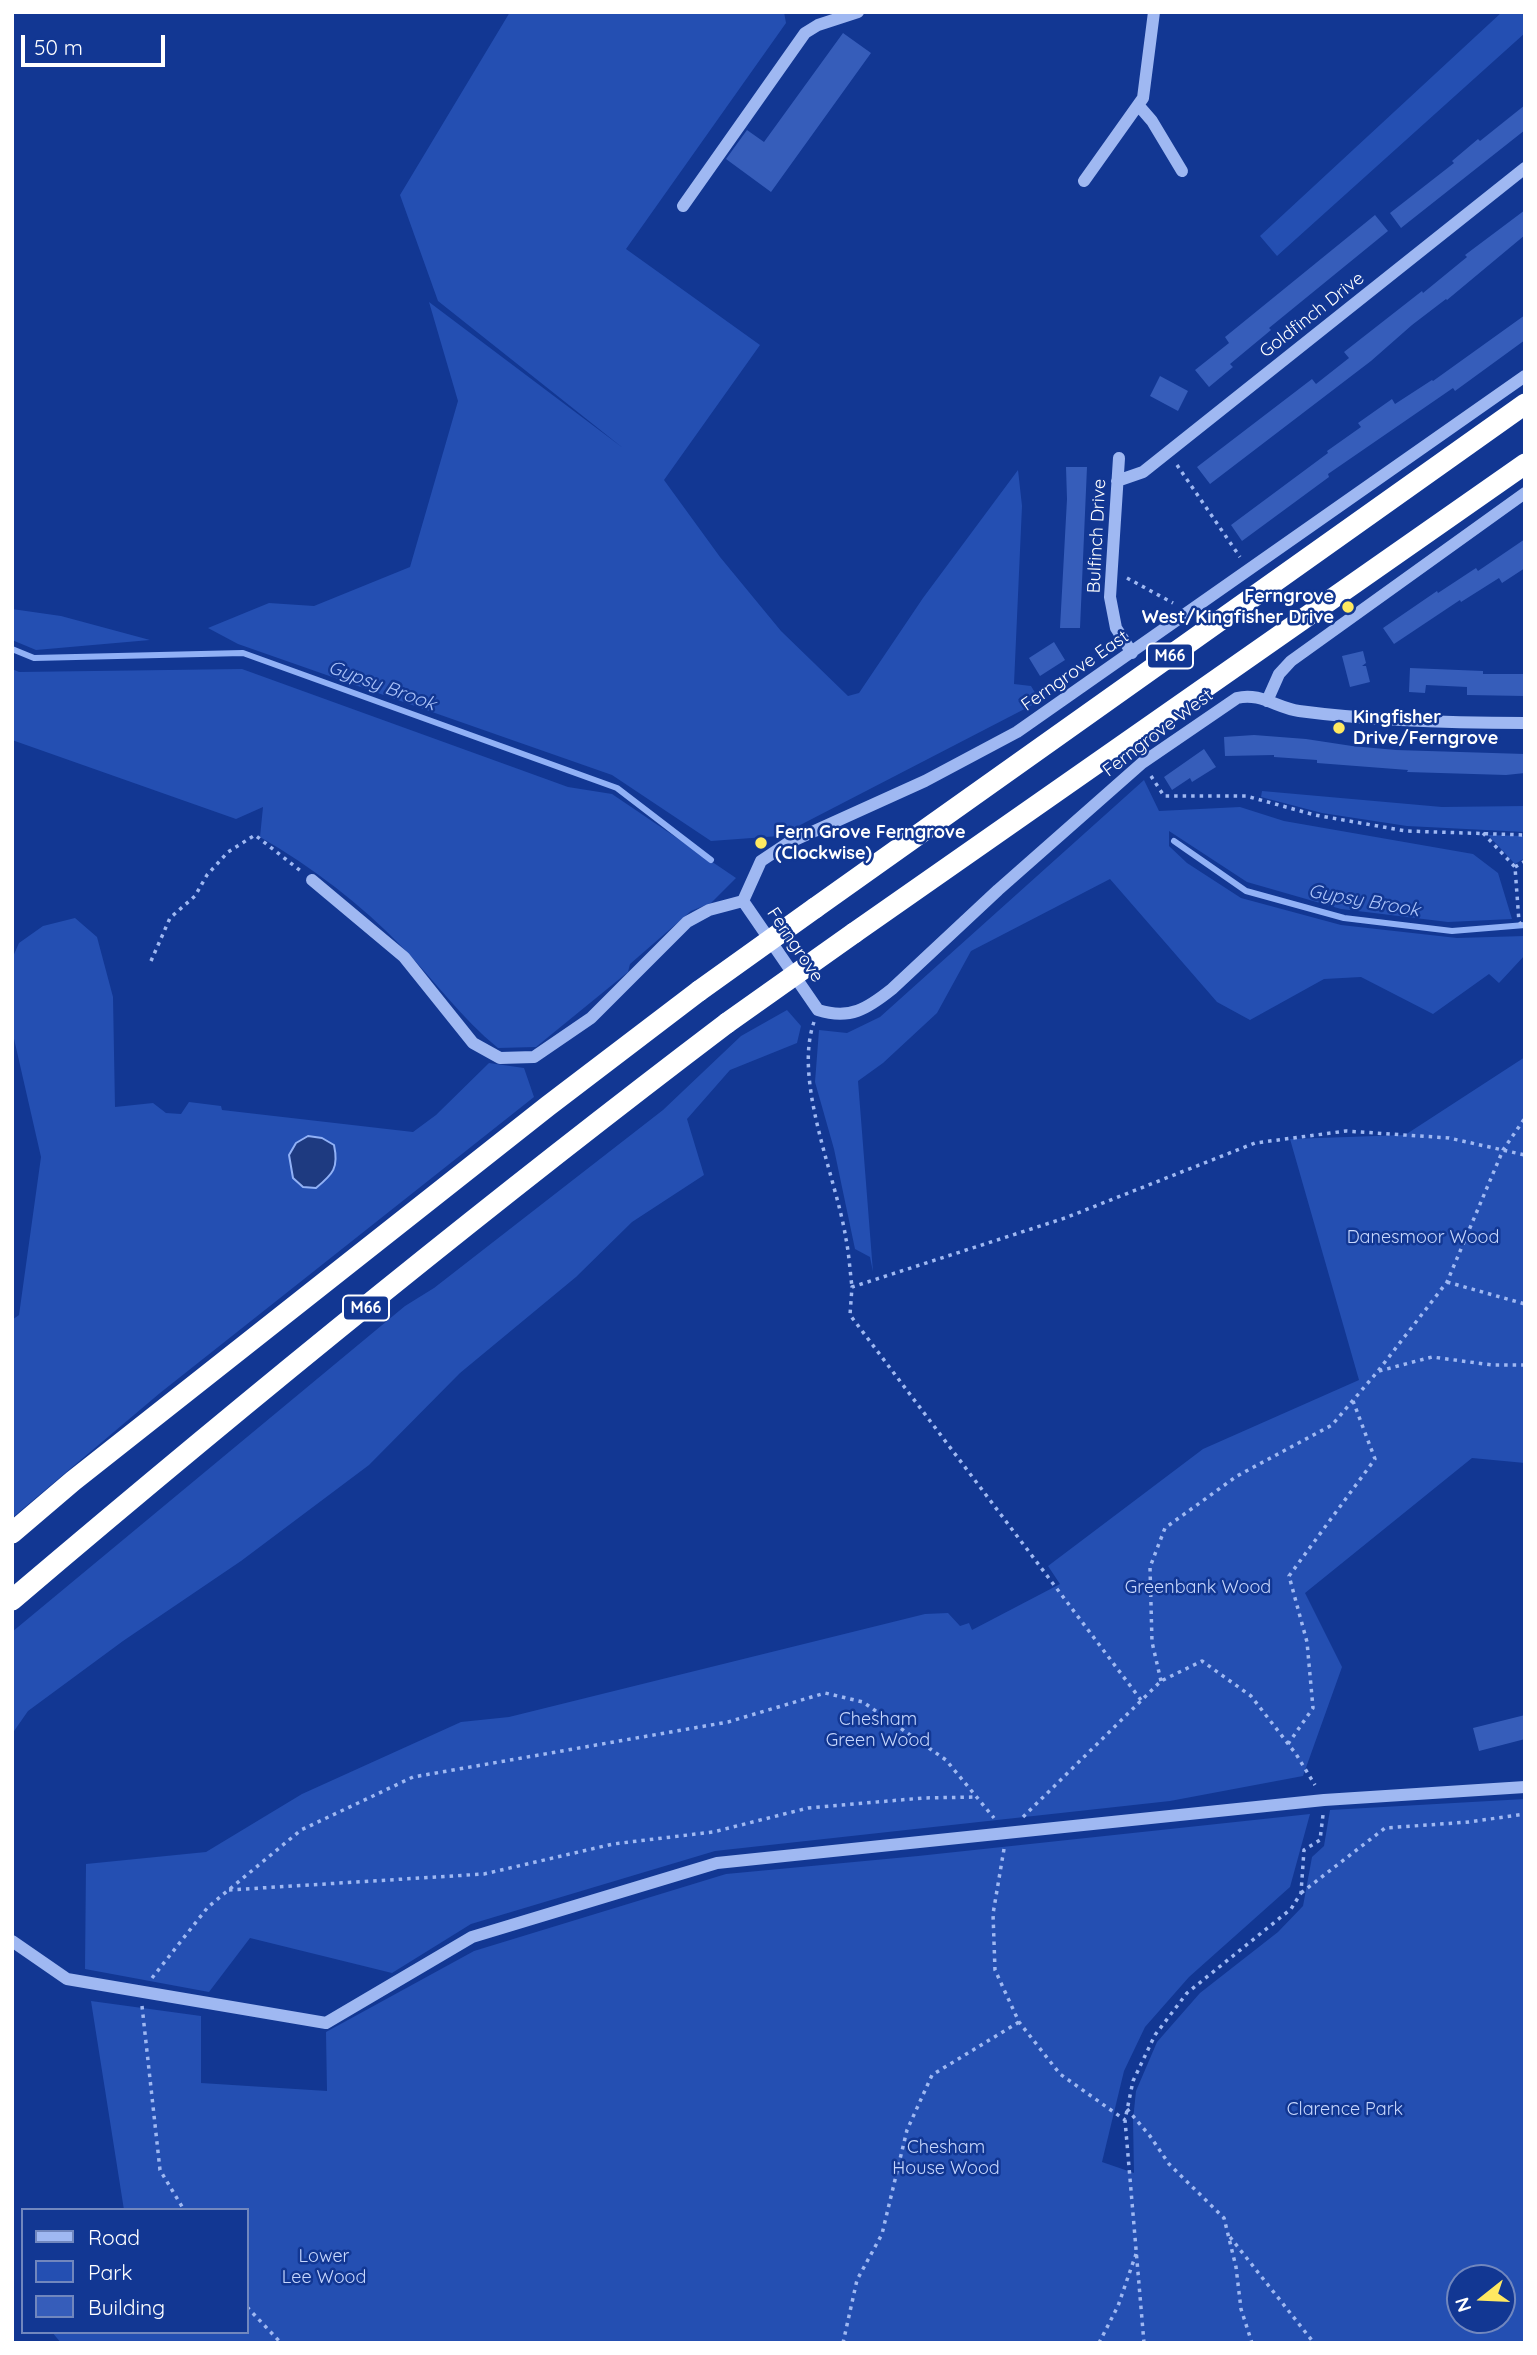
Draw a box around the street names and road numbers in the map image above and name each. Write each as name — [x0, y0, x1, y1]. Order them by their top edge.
street label: Goldfinch Drive — [1255, 267, 1369, 363]
street label: Bulfinch Drive — [1083, 478, 1111, 594]
street label: Ferngrove East — [1017, 626, 1133, 716]
road number: M66 — [1147, 643, 1193, 668]
street label: Ferngrove West — [1099, 685, 1217, 781]
street label: Ferngrove — [762, 903, 828, 987]
road number: M66 — [343, 1296, 389, 1320]

